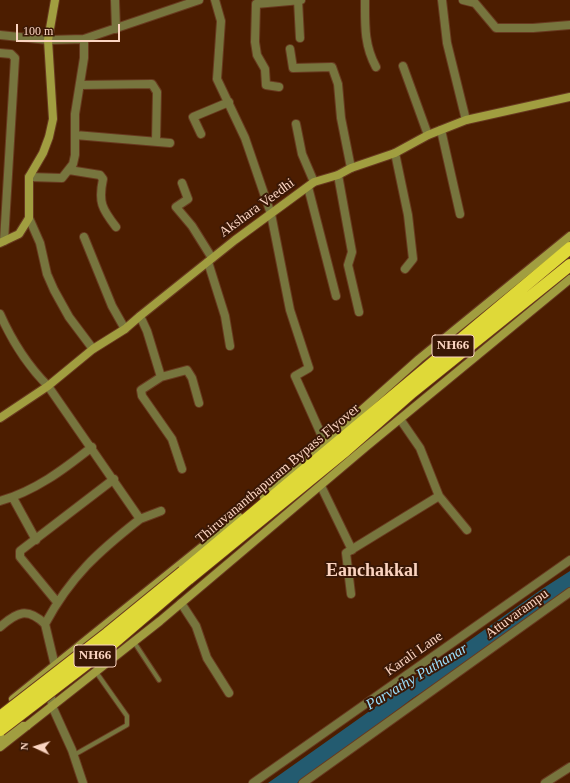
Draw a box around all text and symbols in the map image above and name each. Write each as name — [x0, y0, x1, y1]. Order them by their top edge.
scale bar — [18, 16, 122, 42]
text: 100 m — [23, 24, 53, 38]
street label: Akshara Veedhi — [216, 175, 298, 241]
road number: NH66 — [432, 335, 474, 357]
street label: Thiruvananthapuram Bypass Flyover — [193, 401, 363, 547]
district label: Eanchakkal — [326, 560, 418, 582]
street label: Attuvarampu — [482, 585, 552, 643]
street label: Karali Lane — [382, 628, 446, 680]
water label: Parvathy Puthanar — [363, 640, 471, 714]
road number: NH66 — [74, 645, 116, 667]
north arrow — [16, 727, 56, 767]
text: N — [18, 742, 30, 751]

